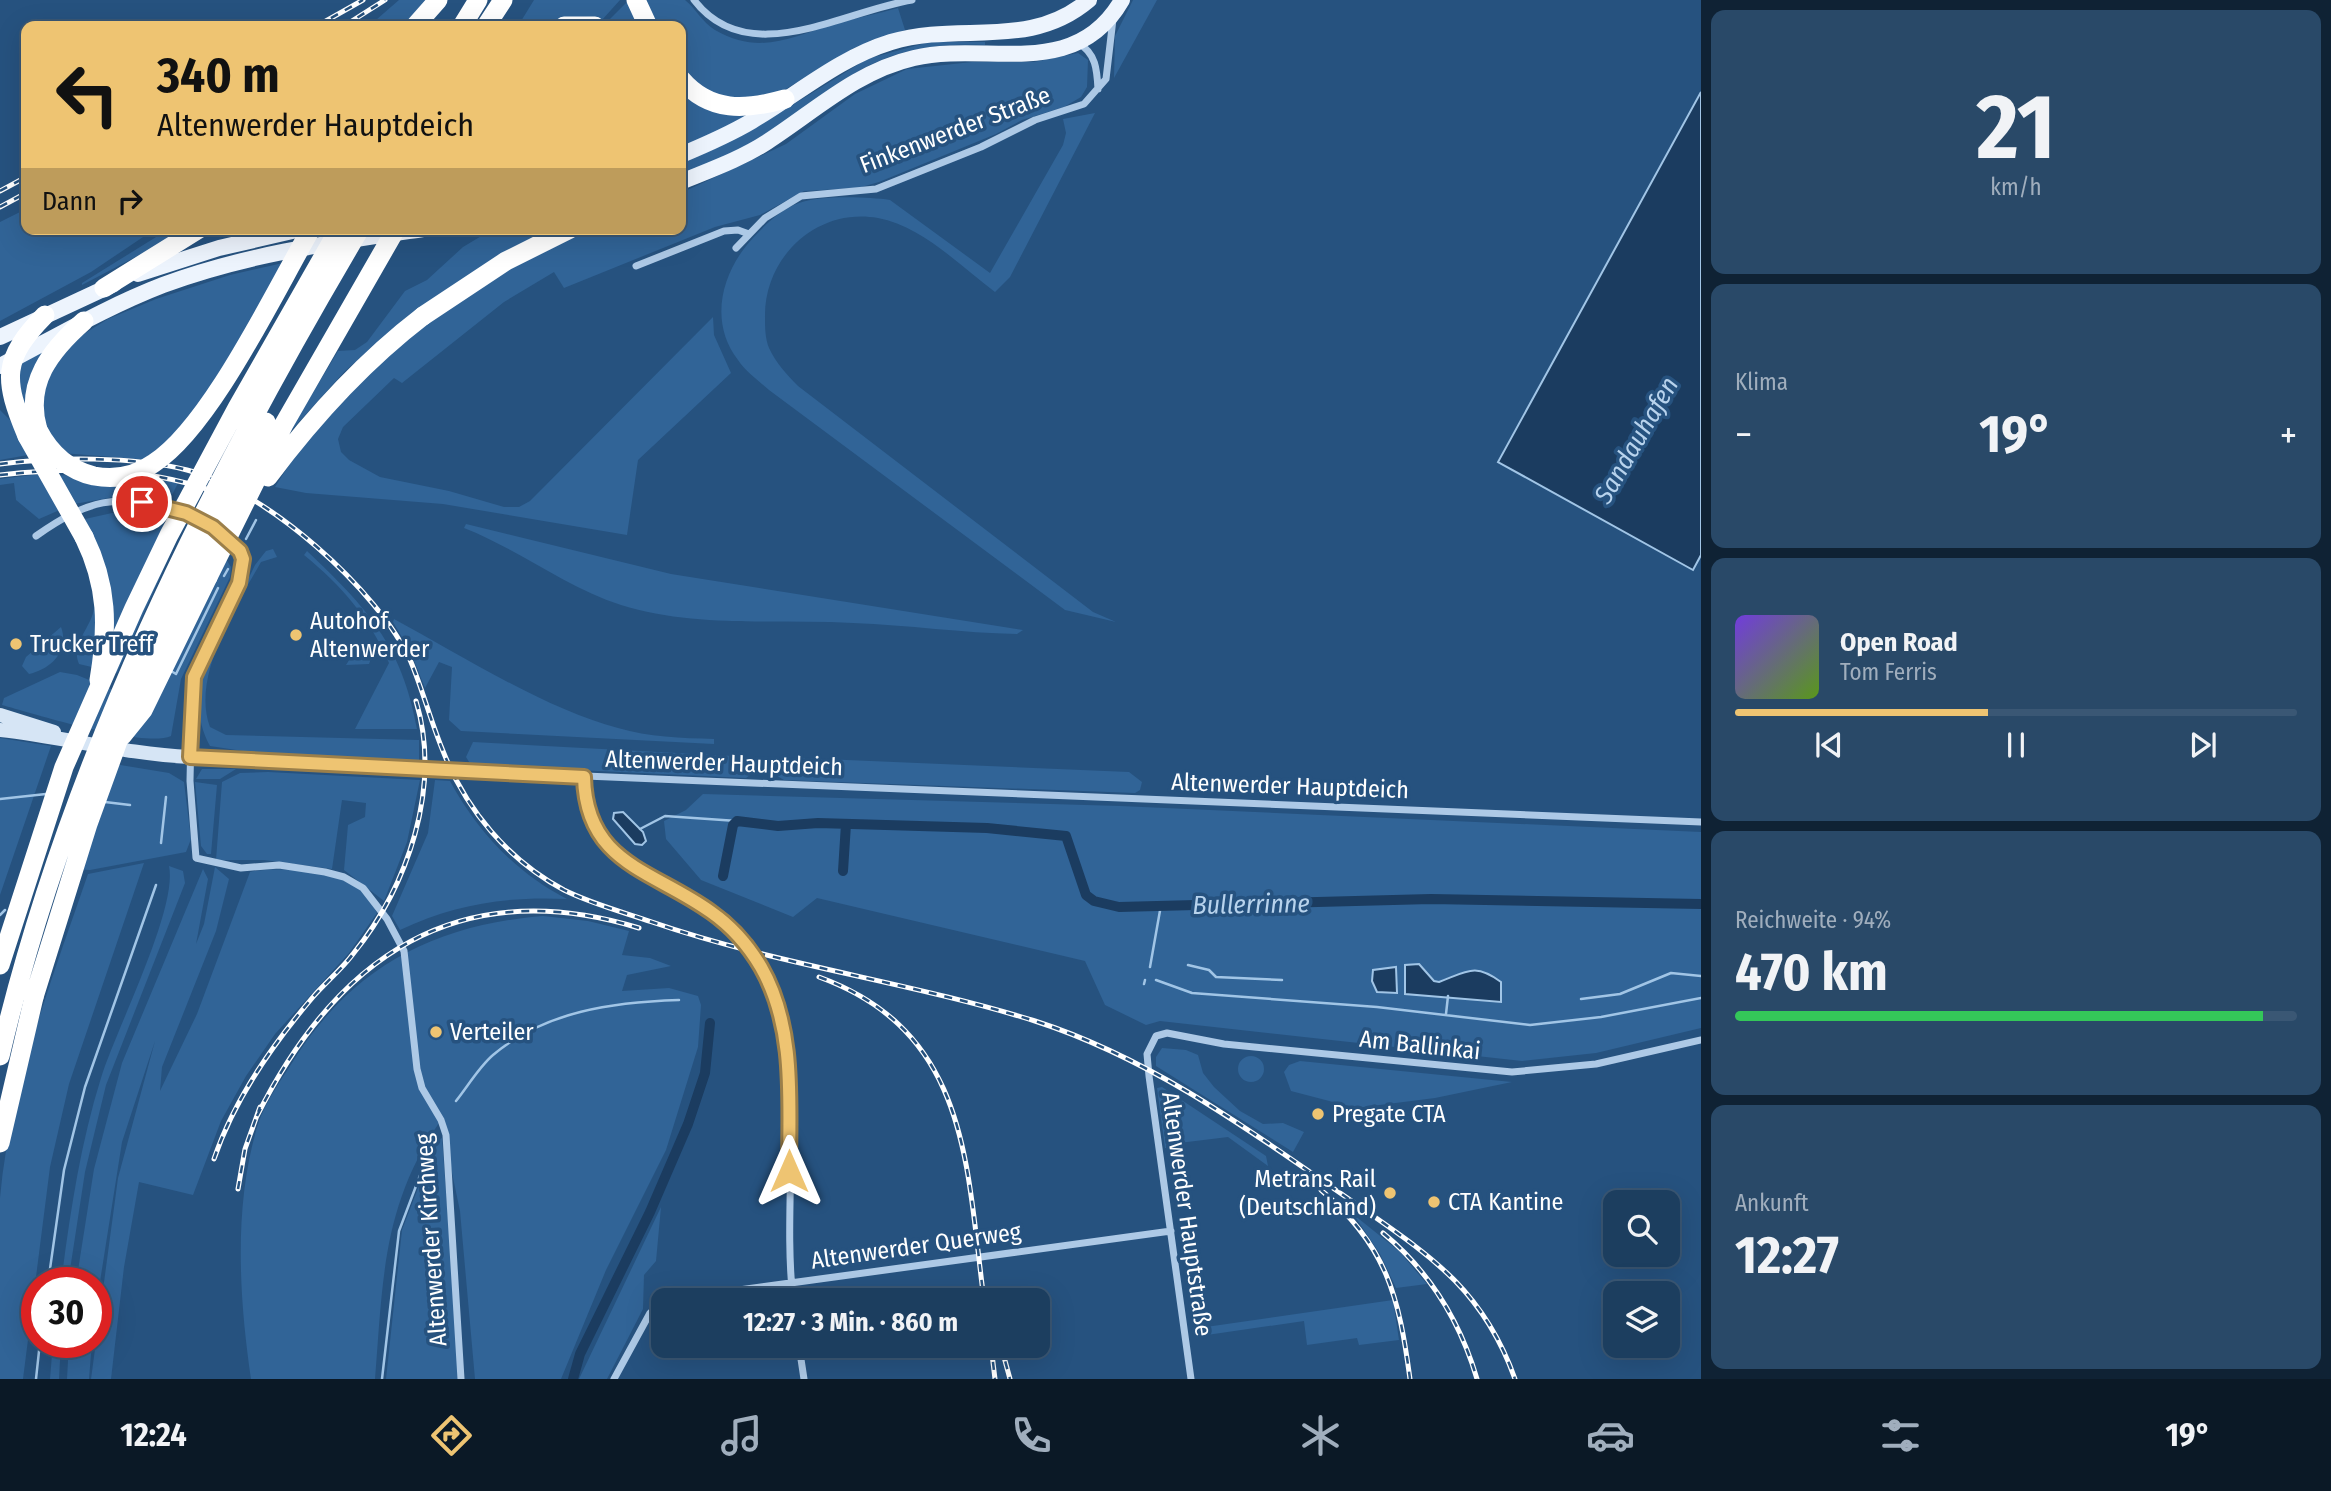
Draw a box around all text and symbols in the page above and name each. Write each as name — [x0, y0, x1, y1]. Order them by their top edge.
text: 340 m — [157, 46, 280, 105]
icon: left — [42, 49, 133, 140]
text: 21 — [1976, 73, 2056, 182]
street label: Finkenwerder Straße — [856, 81, 1054, 179]
text: Altenwerder Hauptdeich — [157, 106, 474, 144]
text: km/h — [1990, 173, 2042, 201]
icon: right — [111, 182, 149, 220]
text: Dann — [42, 186, 97, 217]
text: Klima — [1735, 368, 1788, 396]
water label: Sandauhafen — [1587, 371, 1685, 510]
text: 19° — [1979, 403, 2053, 466]
text: − — [1735, 412, 1752, 458]
text: + — [2280, 412, 2297, 458]
pin — [112, 472, 172, 532]
icon: arrive — [123, 483, 161, 521]
place label: Autohof Altenwerder — [310, 607, 430, 663]
marker: Autohof Altenwerder — [288, 627, 304, 643]
text: Open Road — [1840, 627, 1958, 658]
place label: Trucker Treff — [30, 630, 155, 658]
marker: Trucker Treff — [8, 636, 24, 652]
text: Tom Ferris — [1840, 658, 1937, 686]
icon: previous — [1810, 726, 1848, 764]
icon: pause — [1997, 726, 2035, 764]
icon: next — [2184, 726, 2222, 764]
street label: Altenwerder Hauptdeich — [605, 745, 843, 781]
street label: Altenwerder Hauptdeich — [1171, 768, 1409, 804]
water label: Bullerrinne — [1192, 888, 1310, 921]
text: Reichweite · 94% — [1735, 906, 1891, 934]
text: 470 km — [1735, 941, 1888, 1004]
place label: Verteiler — [450, 1018, 534, 1046]
marker: Verteiler — [428, 1024, 444, 1040]
street label: Am Ballinkai — [1358, 1025, 1482, 1065]
street label: Altenwerder Hauptstraße — [1156, 1090, 1218, 1338]
place label: Pregate CTA — [1332, 1100, 1446, 1128]
marker: Pregate CTA — [1310, 1106, 1326, 1122]
street label: Altenwerder Kirchweg — [410, 1132, 452, 1347]
position arrow — [752, 1134, 826, 1208]
place label: Metrans Rail (Deutschland) — [1239, 1165, 1376, 1221]
marker: Metrans Rail (Deutschland) — [1382, 1185, 1398, 1201]
place label: CTA Kantine — [1448, 1188, 1563, 1216]
text: Ankunft — [1735, 1189, 1809, 1217]
map controls — [1603, 1190, 1680, 1358]
button: search — [1603, 1190, 1680, 1267]
marker: CTA Kantine — [1426, 1194, 1442, 1210]
street label: Altenwerder Querweg — [809, 1217, 1023, 1275]
text: 12:27 — [1735, 1224, 1839, 1287]
speed limit sign: 30 — [21, 1267, 112, 1358]
button: layers — [1603, 1281, 1680, 1358]
text: 12:27 · 3 Min. · 860 m — [743, 1307, 958, 1338]
icon: directions — [427, 1411, 476, 1460]
icon: music — [717, 1411, 766, 1460]
icon: phone — [1007, 1411, 1056, 1460]
icon: climate — [1296, 1411, 1345, 1460]
icon: car — [1586, 1411, 1635, 1460]
icon: filters — [1876, 1411, 1925, 1460]
text: 12:24 — [120, 1416, 187, 1454]
text: 19° — [2166, 1416, 2211, 1454]

